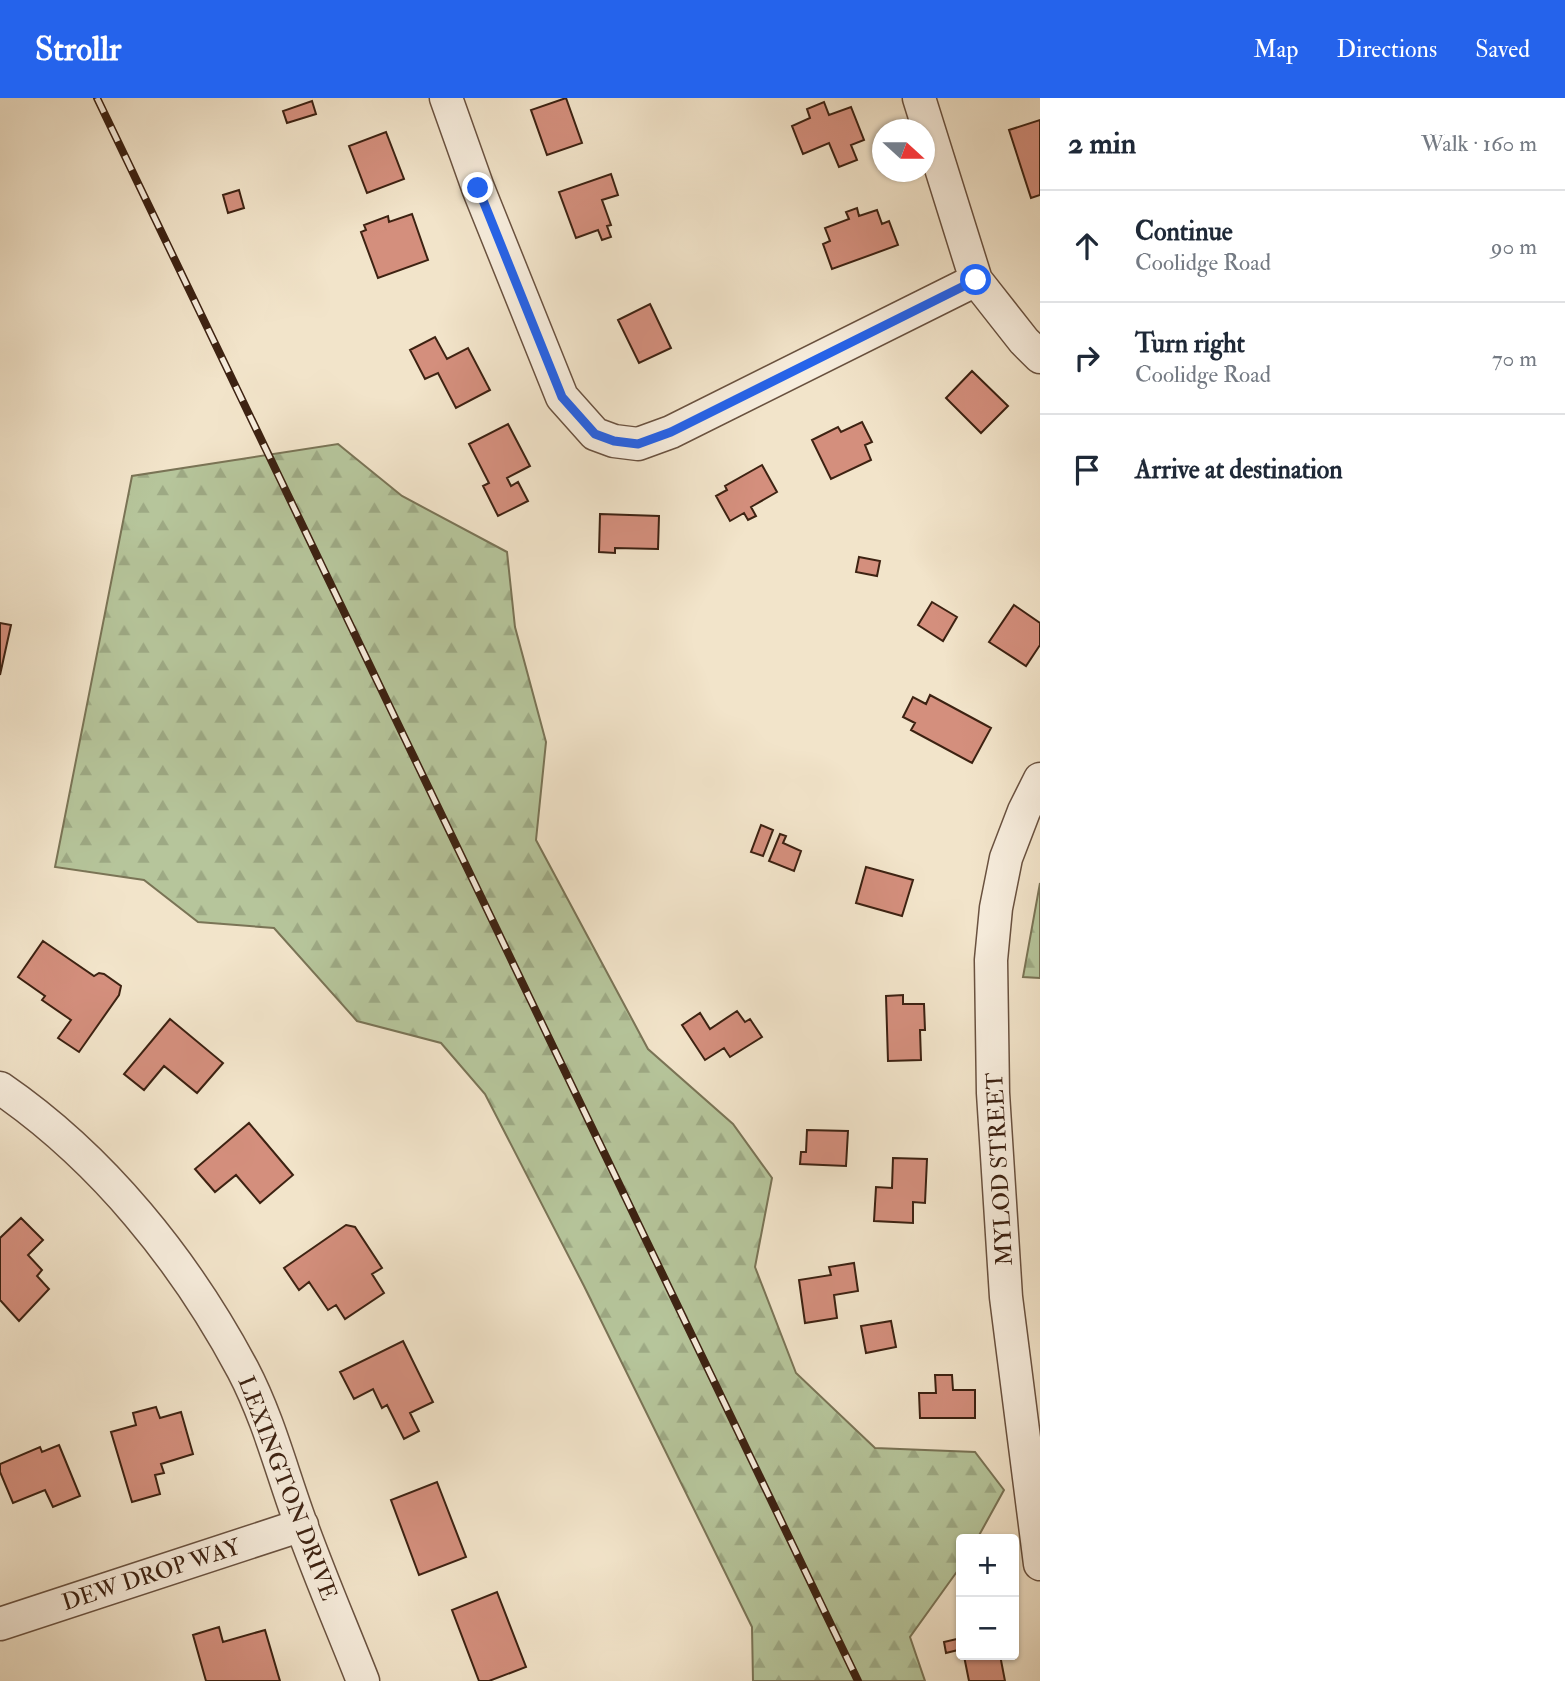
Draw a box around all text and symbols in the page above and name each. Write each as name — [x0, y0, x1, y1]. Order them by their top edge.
text: Strollr — [35, 29, 121, 70]
text: Map — [1253, 34, 1298, 65]
text: Directions — [1336, 34, 1437, 65]
text: Saved — [1475, 34, 1530, 65]
north arrow — [872, 119, 935, 182]
text: 2 min — [1068, 125, 1136, 162]
text: Walk · 160 m — [1421, 129, 1537, 158]
route end — [462, 172, 493, 203]
text: Continue — [1135, 216, 1233, 248]
icon: ahead — [1068, 227, 1106, 265]
text: 90 m — [1491, 232, 1537, 261]
text: Coolidge Road — [1135, 248, 1271, 277]
route start — [960, 264, 991, 295]
text: Turn right — [1135, 328, 1245, 360]
icon: right — [1068, 339, 1106, 377]
text: 70 m — [1492, 344, 1537, 373]
text: Coolidge Road — [1135, 360, 1271, 389]
icon: arrive — [1068, 451, 1106, 489]
text: Arrive at destination — [1135, 454, 1343, 486]
street label: MYLOD STREET — [980, 1071, 1019, 1266]
street label: LEXINGTON DRIVE — [231, 1372, 344, 1604]
street label: DEW DROP WAY — [58, 1532, 245, 1617]
map controls — [956, 1534, 1019, 1660]
button: + — [956, 1534, 1019, 1597]
button: − — [956, 1597, 1019, 1660]

